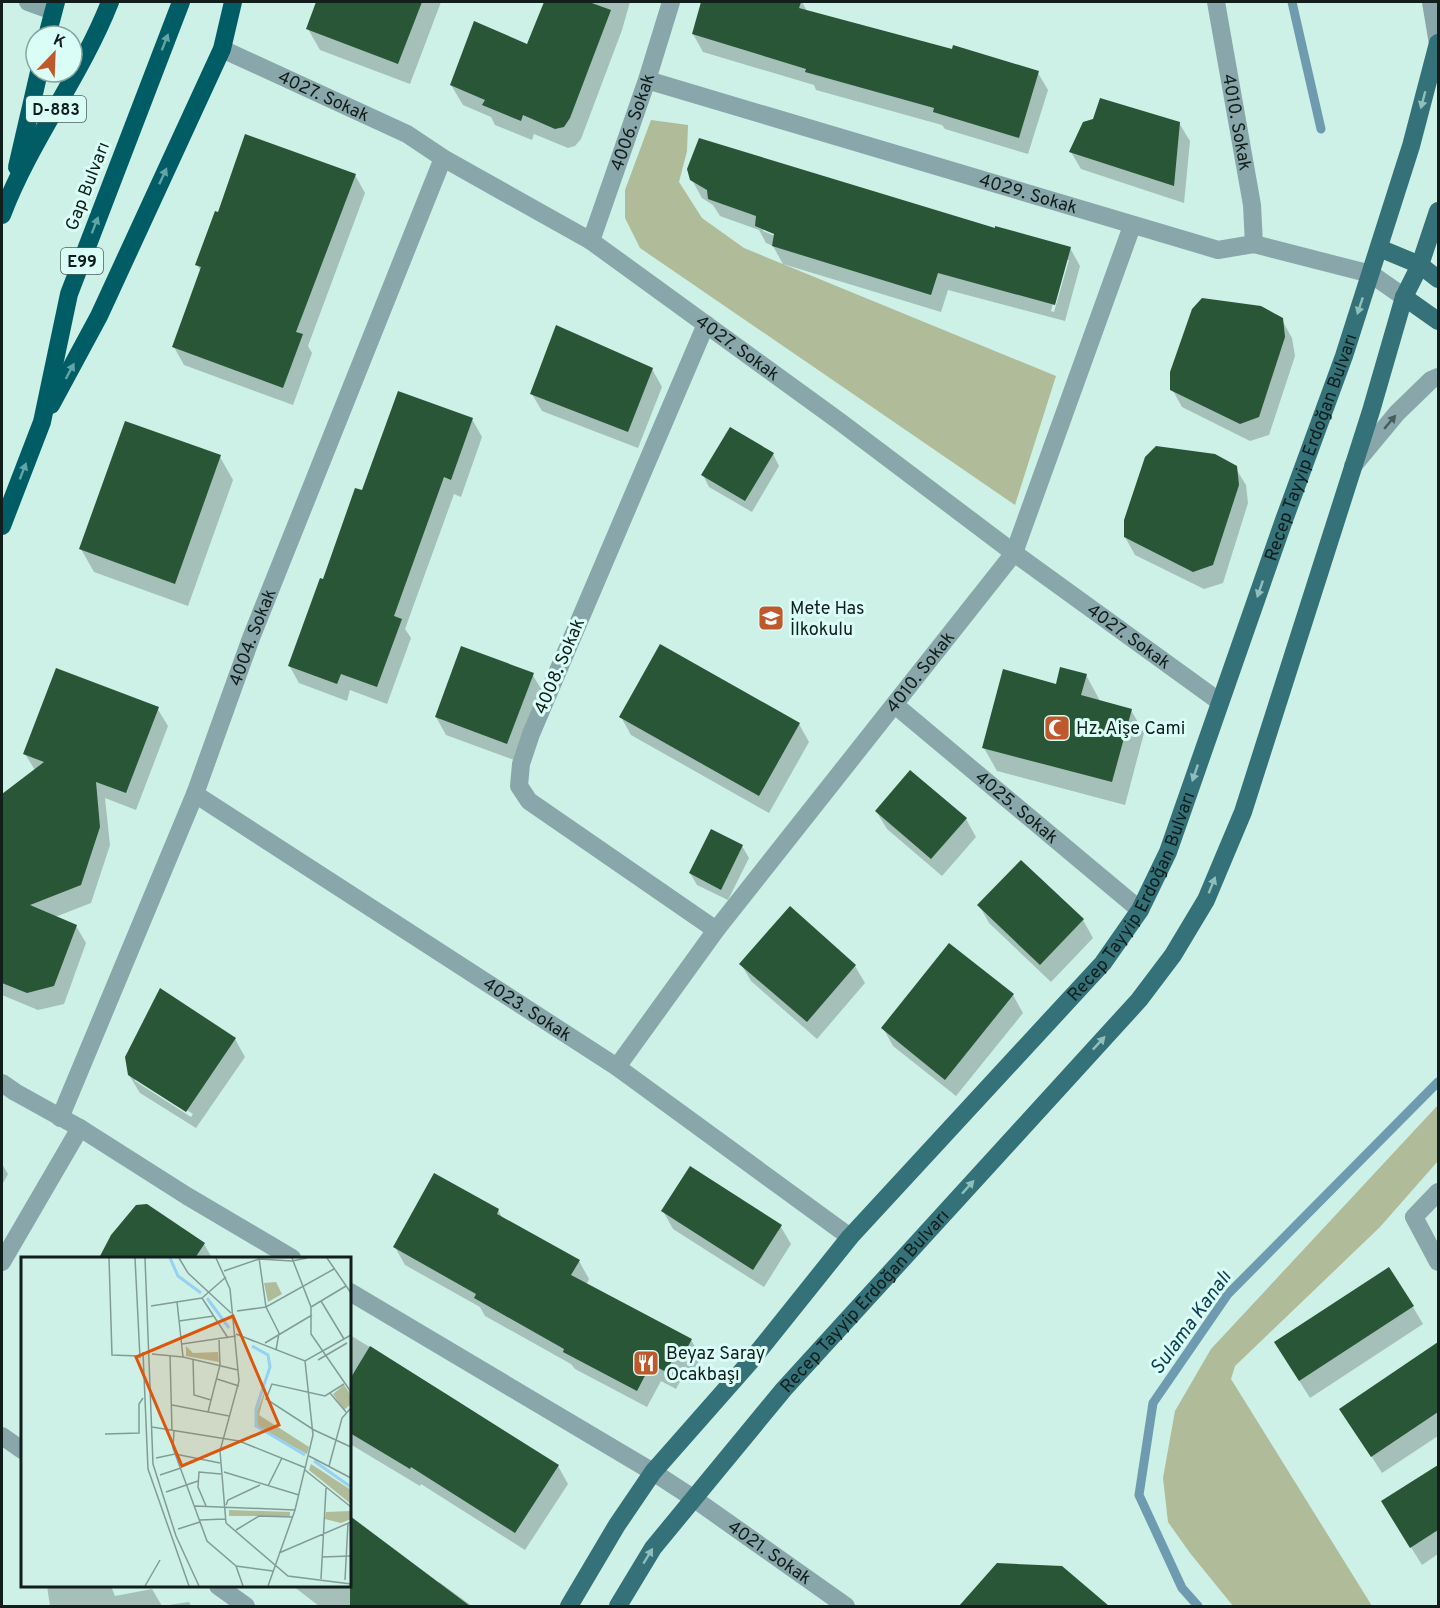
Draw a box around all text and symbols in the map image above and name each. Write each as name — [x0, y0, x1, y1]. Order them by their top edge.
north arrow — [24, 24, 84, 84]
text: K — [50, 31, 68, 53]
one-way arrow — [160, 33, 170, 51]
street label: 4027. Sokak — [274, 66, 373, 128]
street label: 4006. Sokak — [606, 71, 661, 174]
street label: 4010. Sokak — [1216, 72, 1256, 173]
one-way arrow — [1418, 91, 1427, 109]
road number: D-883 — [26, 96, 86, 122]
street label: Gap Bulvarı — [61, 139, 116, 234]
one-way arrow — [159, 168, 168, 185]
street label: 4029. Sokak — [976, 170, 1080, 221]
one-way arrow — [90, 215, 100, 233]
road number: E99 — [61, 248, 103, 274]
one-way arrow — [1355, 297, 1365, 315]
street label: 4027. Sokak — [690, 311, 783, 387]
street label: Recep Tayyip Erdoğan Bulvarı — [1260, 331, 1363, 565]
one-way arrow — [65, 362, 75, 379]
one-way arrow — [1383, 414, 1396, 430]
one-way arrow — [18, 462, 28, 480]
one-way arrow — [1254, 580, 1264, 598]
street label: 4004. Sokak — [225, 586, 283, 689]
place label: Mete Has İlkokulu — [790, 598, 865, 642]
street label: 4027. Sokak — [1082, 599, 1175, 675]
school or university icon: Mete Has İlkokulu — [756, 603, 786, 633]
street label: 4008. Sokak — [530, 615, 591, 718]
street label: 4010. Sokak — [882, 627, 961, 718]
mosque icon: Hz. Aişe Cami — [1042, 713, 1072, 743]
place label: Hz. Aişe Cami — [1076, 718, 1185, 741]
one-way arrow — [1190, 764, 1200, 782]
street label: 4025. Sokak — [970, 767, 1062, 850]
street label: Recep Tayyip Erdoğan Bulvarı — [1063, 789, 1201, 1007]
one-way arrow — [1207, 876, 1217, 894]
street label: 4023. Sokak — [478, 973, 576, 1048]
one-way arrow — [1092, 1036, 1106, 1050]
one-way arrow — [961, 1180, 974, 1195]
street label: Recep Tayyip Erdoğan Bulvarı — [776, 1205, 955, 1398]
inset map — [21, 1257, 351, 1587]
water label: Sulama Kanalı — [1145, 1265, 1239, 1381]
place label: Beyaz Saray Ocakbaşı — [666, 1343, 765, 1387]
restaurant icon: Beyaz Saray Ocakbaşı — [631, 1348, 661, 1378]
street label: 4021. Sokak — [722, 1516, 815, 1591]
one-way arrow — [643, 1548, 654, 1564]

